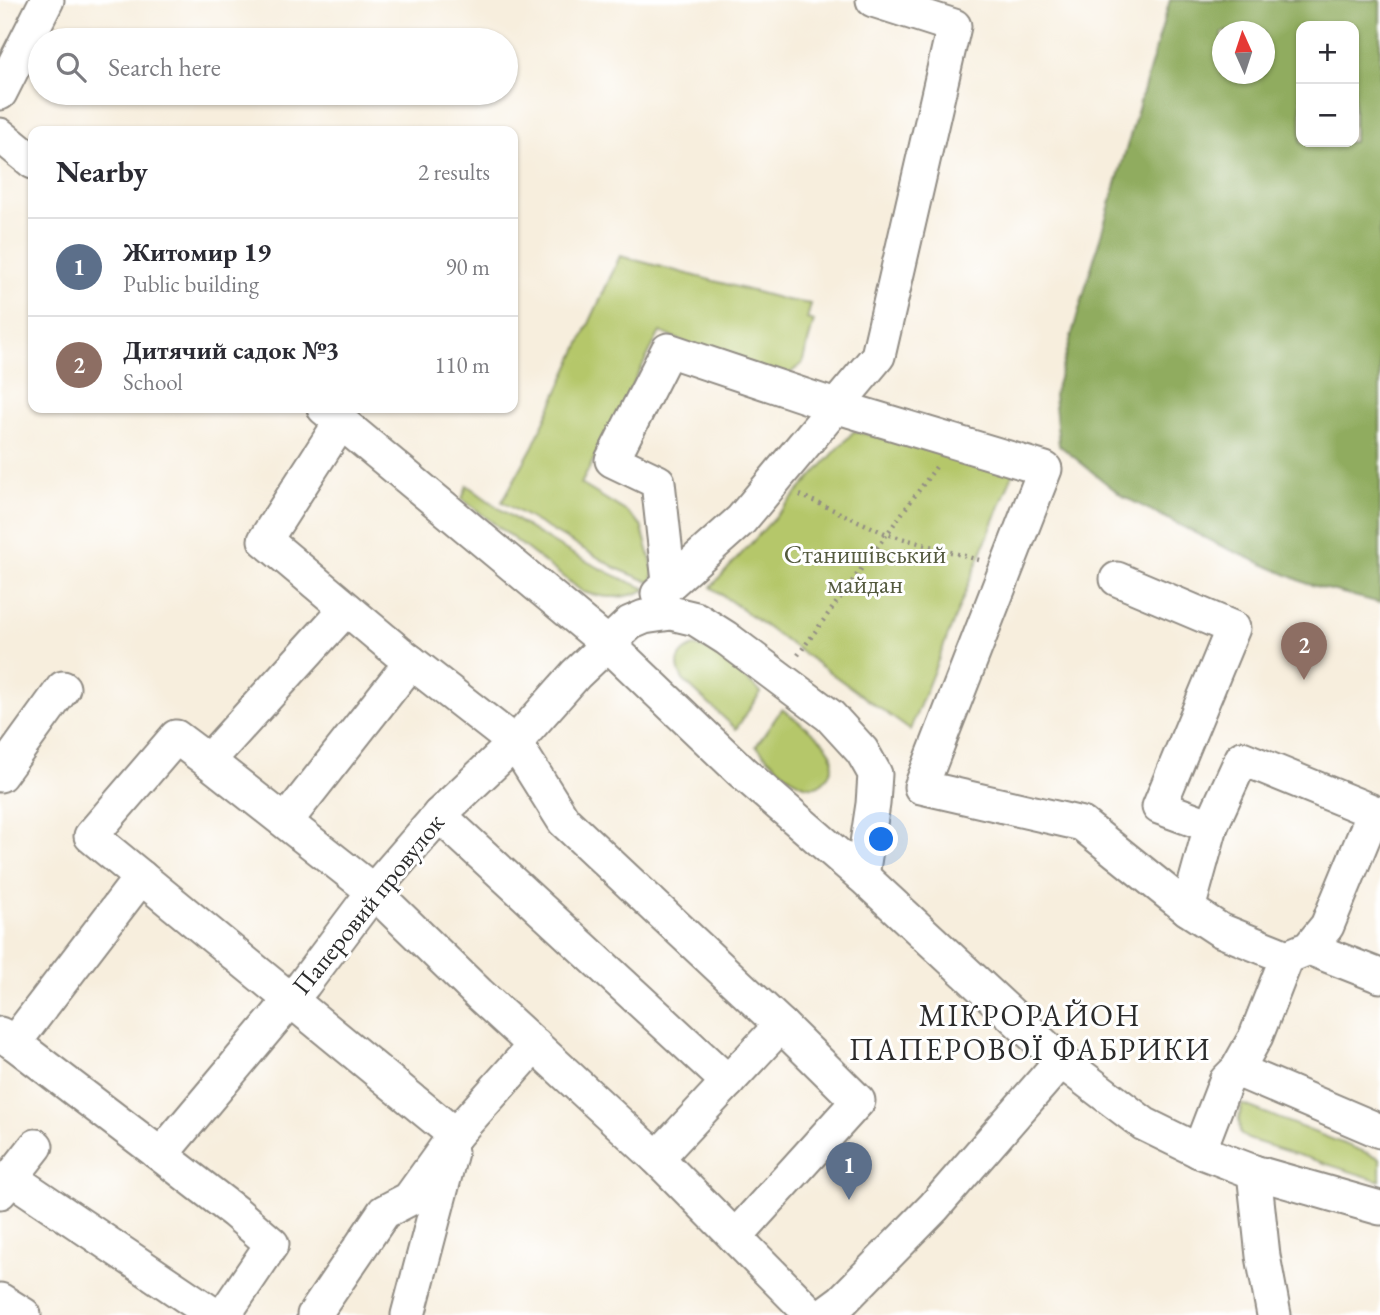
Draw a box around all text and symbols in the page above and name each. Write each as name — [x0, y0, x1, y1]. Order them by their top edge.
north arrow — [1212, 21, 1275, 84]
map controls — [1296, 21, 1359, 147]
button: + — [1296, 21, 1359, 84]
search box — [28, 28, 518, 105]
icon: search — [52, 48, 90, 86]
text: Search here — [108, 50, 221, 84]
button: − — [1296, 84, 1359, 147]
text: Nearby — [56, 152, 148, 191]
text: 2 results — [418, 157, 490, 187]
text: Житомир 19 — [123, 235, 271, 269]
text: 1 — [73, 252, 85, 282]
text: 90 m — [445, 252, 490, 282]
text: Public building — [123, 269, 259, 299]
text: Дитячий садок №3 — [123, 333, 339, 367]
text: 2 — [73, 350, 85, 380]
text: 110 m — [434, 350, 490, 380]
text: School — [123, 367, 183, 397]
park label: Станишівський майдан — [784, 537, 946, 601]
pin: 2 — [1281, 622, 1327, 680]
street label: Паперовий провулок — [284, 806, 452, 1002]
your location — [864, 822, 898, 856]
district label: МІКРОРАЙОН ПАПЕРОВОЇ ФАБРИКИ — [849, 996, 1211, 1069]
pin: 1 — [826, 1142, 872, 1200]

